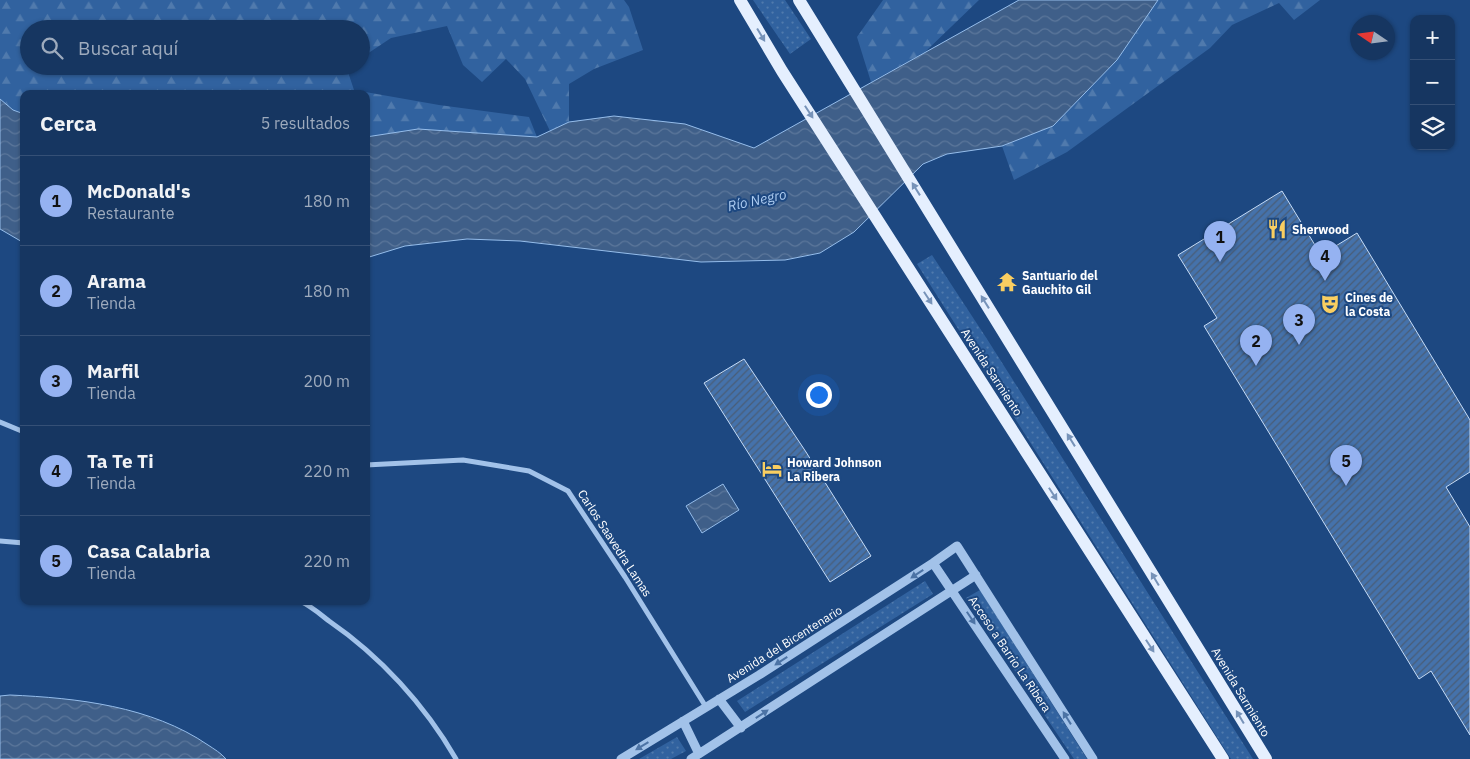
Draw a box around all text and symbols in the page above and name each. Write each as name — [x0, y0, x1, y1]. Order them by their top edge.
north arrow — [1350, 15, 1395, 60]
map controls — [1410, 15, 1455, 150]
button: + — [1410, 15, 1455, 60]
search box — [20, 20, 370, 75]
one-way arrow — [756, 29, 765, 42]
icon: search — [38, 34, 66, 62]
text: Buscar aquí — [78, 36, 178, 60]
button: − — [1410, 60, 1455, 105]
one-way arrow — [804, 105, 813, 119]
button: layers — [1410, 105, 1455, 150]
text: Cerca — [40, 109, 97, 137]
text: 5 resultados — [261, 113, 350, 133]
text: McDonald's — [87, 179, 190, 203]
one-way arrow — [911, 183, 921, 196]
water label: Río Negro — [726, 185, 789, 215]
text: 1 — [51, 191, 61, 211]
text: 180 m — [303, 191, 350, 211]
text: Restaurante — [87, 203, 175, 223]
restaurant icon: Sherwood — [1266, 218, 1288, 240]
pin: 1 — [1204, 221, 1236, 262]
place label: Sherwood — [1292, 222, 1349, 237]
pin: 4 — [1309, 240, 1341, 281]
place label: Santuario del Gauchito Gil — [1022, 268, 1098, 297]
text: Arama — [87, 269, 146, 293]
temple icon: Santuario del Gauchito Gil — [996, 271, 1018, 293]
text: 2 — [51, 281, 61, 301]
text: 180 m — [303, 281, 350, 301]
place label: Cines de la Costa — [1345, 290, 1393, 319]
one-way arrow — [924, 291, 933, 305]
text: Tienda — [87, 293, 136, 313]
theatre icon: Cines de la Costa — [1319, 293, 1341, 315]
one-way arrow — [981, 295, 990, 308]
pin: 3 — [1283, 304, 1315, 345]
street label: Avenida Sarmiento — [958, 325, 1026, 419]
pin: 2 — [1240, 325, 1272, 366]
text: Marfil — [87, 359, 139, 383]
text: 3 — [51, 371, 61, 391]
text: 200 m — [303, 371, 350, 391]
your location — [806, 382, 832, 408]
text: Tienda — [87, 383, 136, 403]
one-way arrow — [1066, 434, 1075, 447]
pin: 5 — [1330, 445, 1362, 486]
text: Ta Te Ti — [87, 449, 154, 473]
place label: Howard Johnson La Ribera — [787, 455, 882, 484]
hotel icon: Howard Johnson La Ribera — [761, 458, 783, 480]
text: 4 — [51, 461, 61, 481]
text: 220 m — [303, 461, 350, 481]
text: Tienda — [87, 473, 136, 493]
street label: Carlos Saavedra Lamas — [575, 487, 655, 600]
one-way arrow — [1049, 487, 1058, 501]
text: Casa Calabria — [87, 539, 210, 563]
text: 5 — [51, 551, 61, 571]
text: 220 m — [303, 551, 350, 571]
text: Tienda — [87, 563, 136, 583]
one-way arrow — [911, 569, 924, 578]
one-way arrow — [1151, 572, 1160, 585]
street label: Acceso a Barrio La Ribera — [966, 593, 1055, 715]
street label: Avenida del Bicentenario — [723, 602, 845, 686]
one-way arrow — [966, 611, 976, 625]
one-way arrow — [1146, 639, 1155, 652]
street label: Avenida Sarmiento — [1208, 645, 1274, 740]
one-way arrow — [774, 657, 787, 666]
one-way arrow — [755, 709, 769, 719]
one-way arrow — [1062, 711, 1072, 725]
one-way arrow — [1236, 711, 1245, 724]
one-way arrow — [635, 742, 648, 751]

